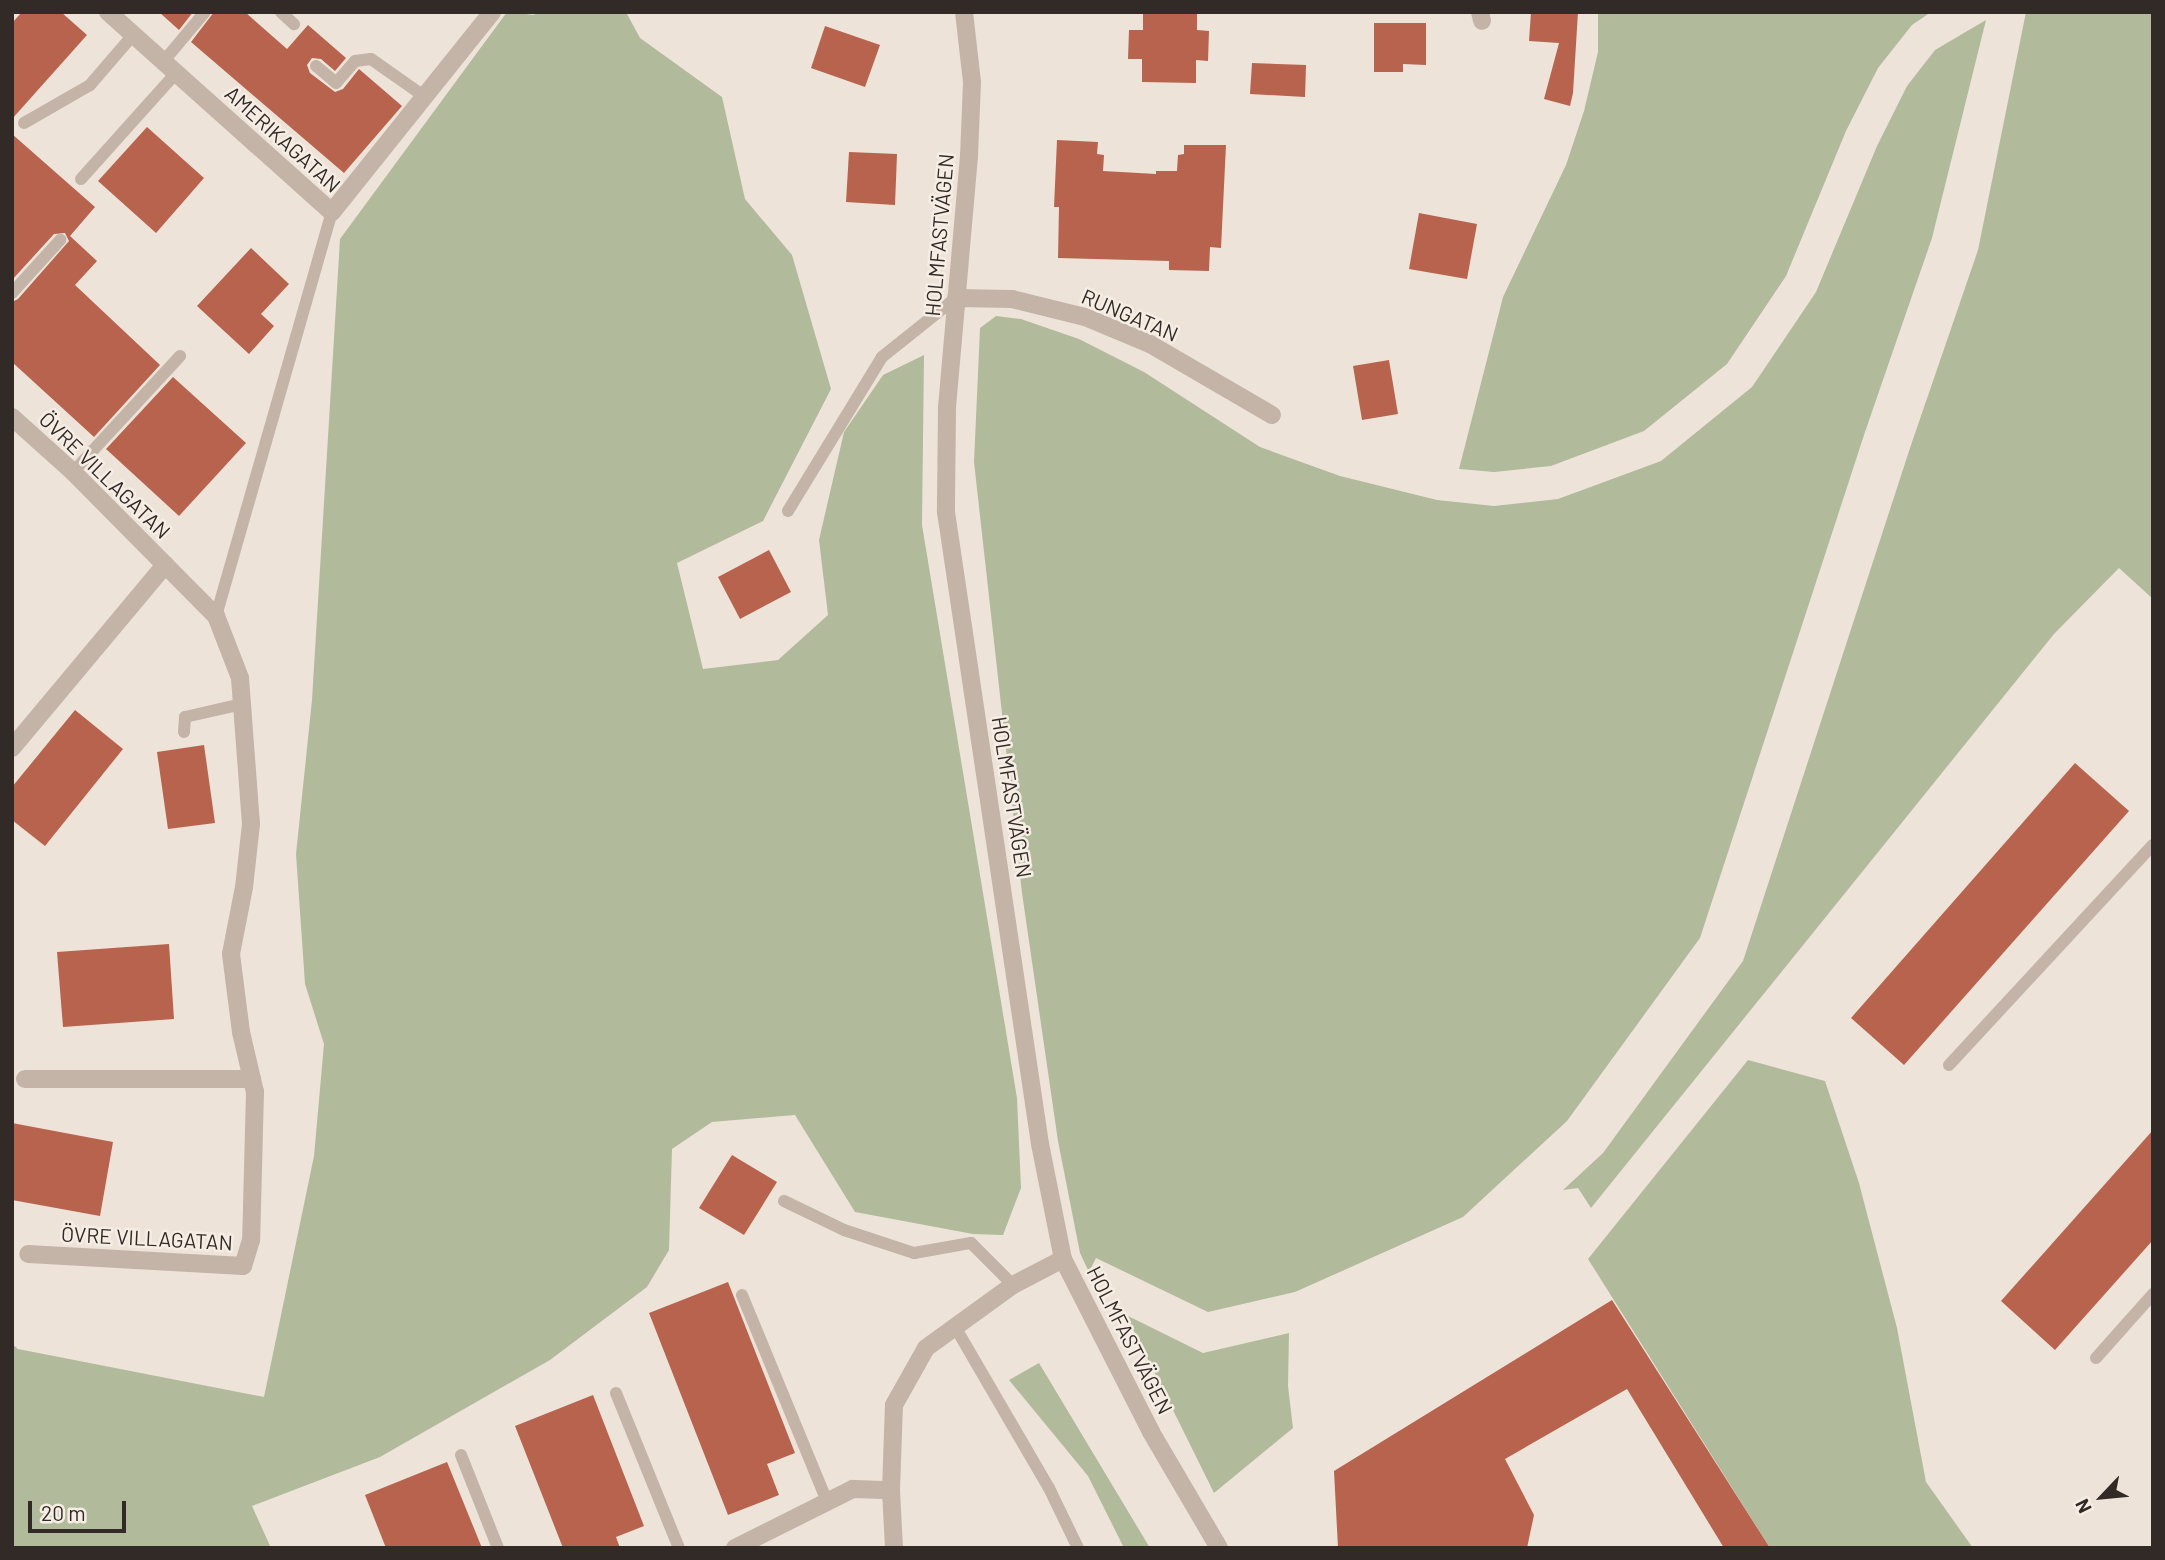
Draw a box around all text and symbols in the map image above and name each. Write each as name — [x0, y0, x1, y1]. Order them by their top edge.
street label: AMERIKAGATAN — [220, 81, 346, 197]
street label: HOLMFASTVÄGEN — [919, 153, 959, 317]
street label: RUNGATAN — [1078, 283, 1182, 347]
street label: ÖVRE VILLAGATAN — [34, 406, 176, 544]
street label: HOLMFASTVÄGEN — [987, 715, 1037, 879]
street label: ÖVRE VILLAGATAN — [60, 1221, 234, 1255]
street label: HOLMFASTVÄGEN — [1082, 1262, 1178, 1418]
north arrow — [2067, 1462, 2137, 1532]
scale bar — [32, 1486, 130, 1530]
text: N — [2070, 1496, 2096, 1517]
text: 20 m — [41, 1500, 86, 1525]

